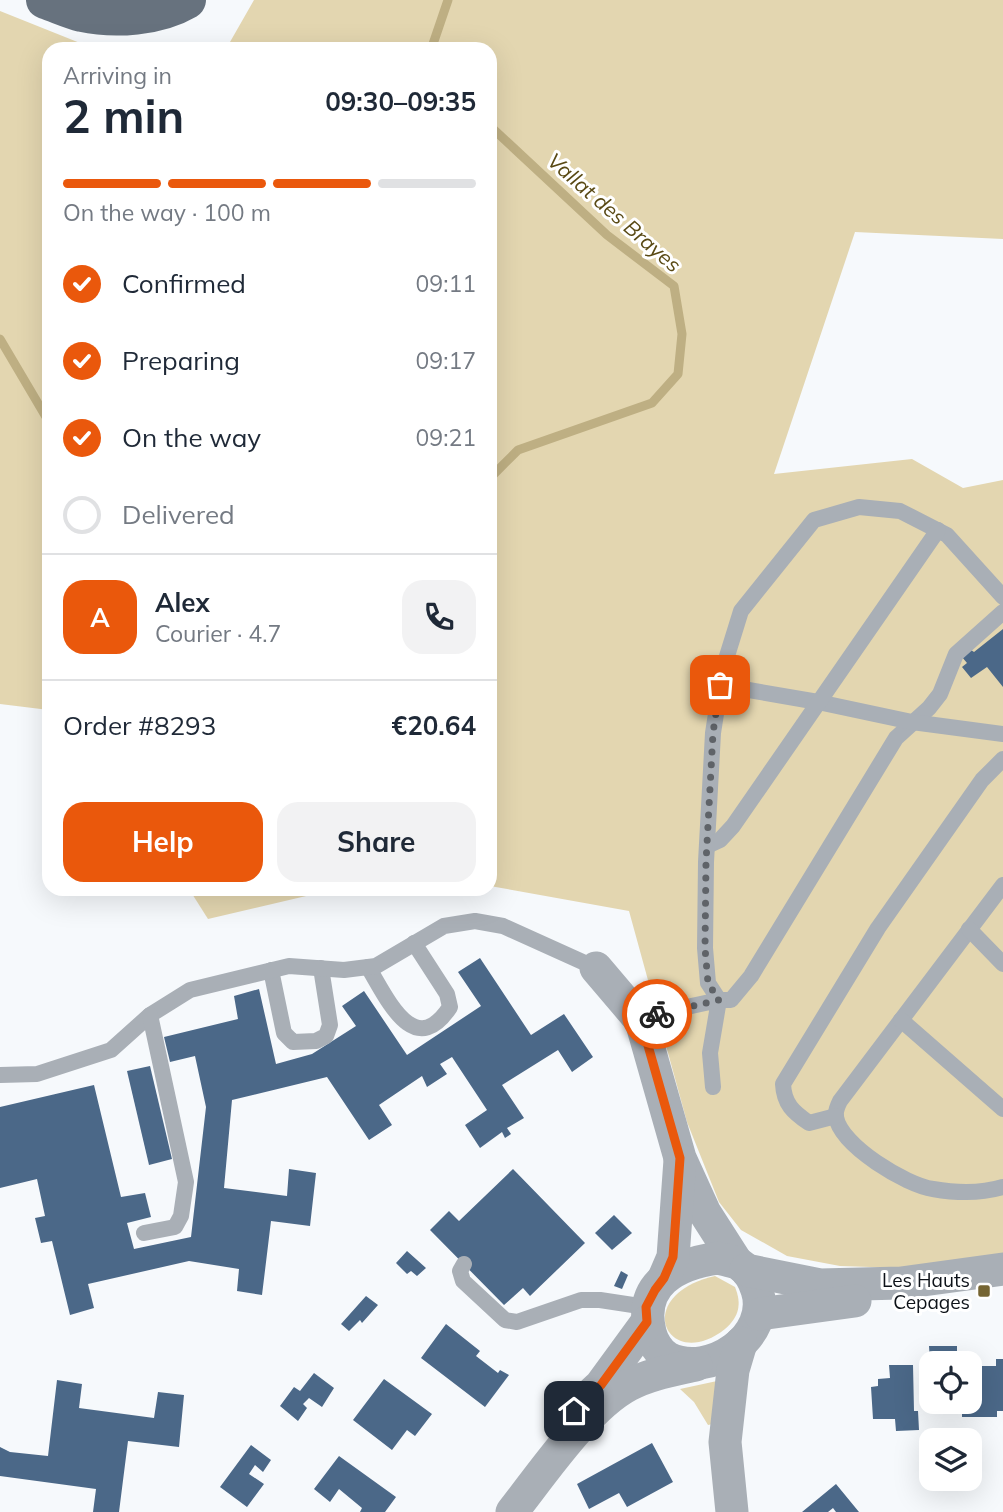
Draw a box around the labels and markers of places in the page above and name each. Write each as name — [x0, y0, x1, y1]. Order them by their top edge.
pin — [690, 655, 750, 715]
place label: Les Hauts Cepages — [882, 1268, 970, 1314]
marker: Les Hauts Cepages — [976, 1283, 992, 1299]
pin — [544, 1381, 604, 1441]

